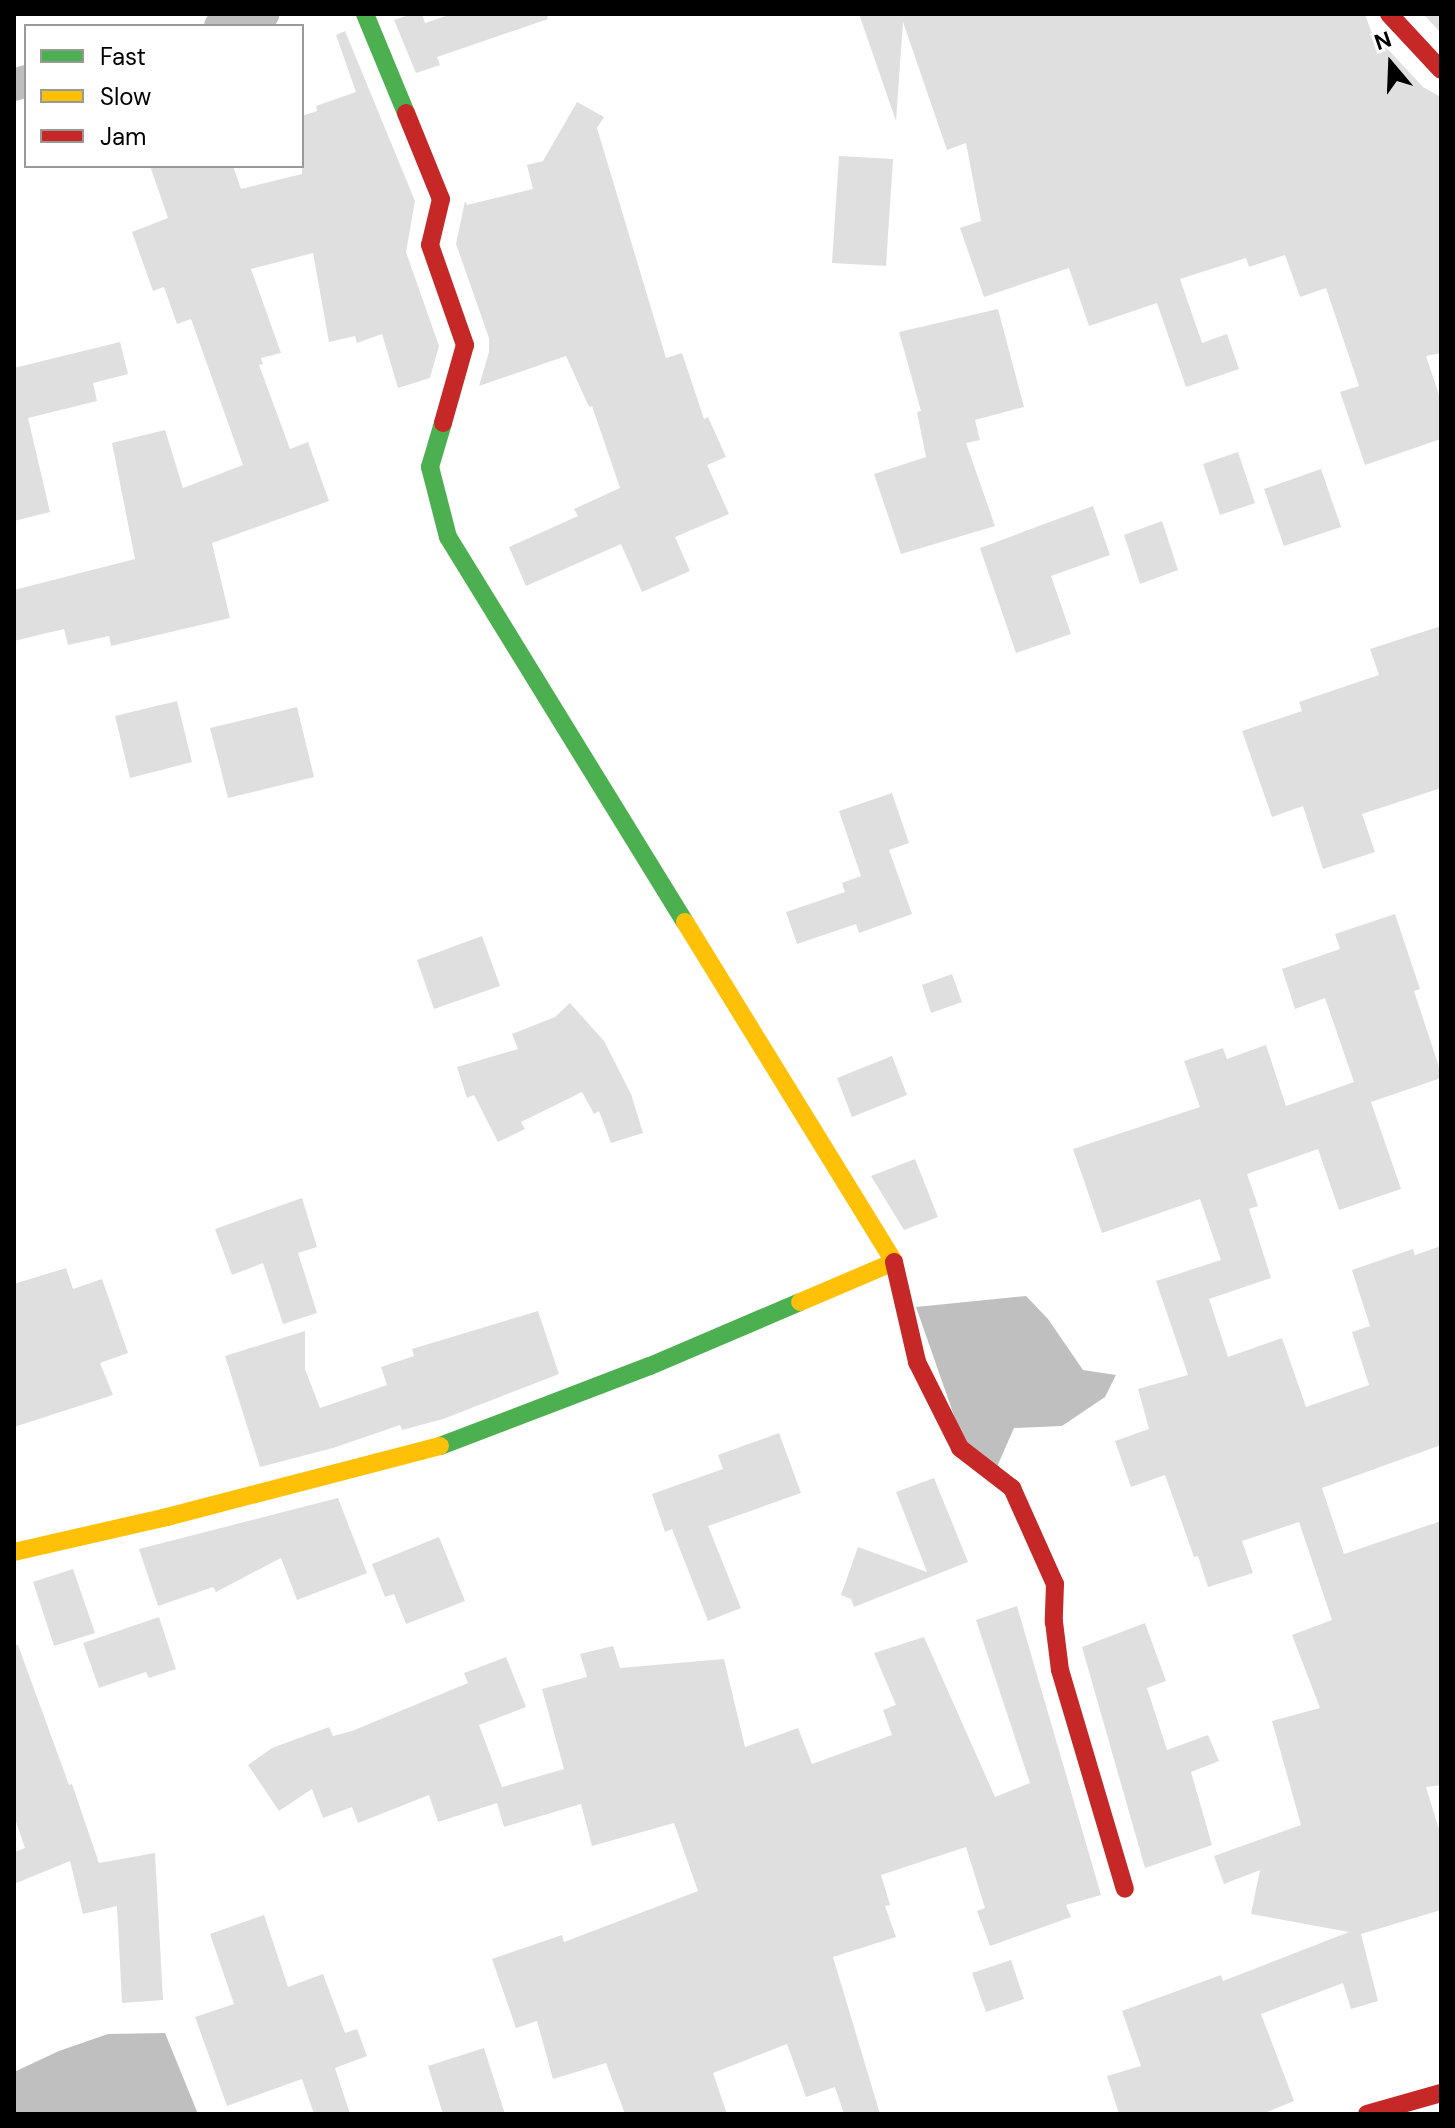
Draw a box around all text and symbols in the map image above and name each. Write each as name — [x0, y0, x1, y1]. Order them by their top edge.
legend — [24, 24, 304, 168]
north arrow — [1351, 24, 1431, 104]
text: N — [1371, 25, 1395, 57]
text: Fast — [100, 41, 146, 72]
text: Slow — [100, 81, 151, 112]
text: Jam — [100, 121, 146, 152]

